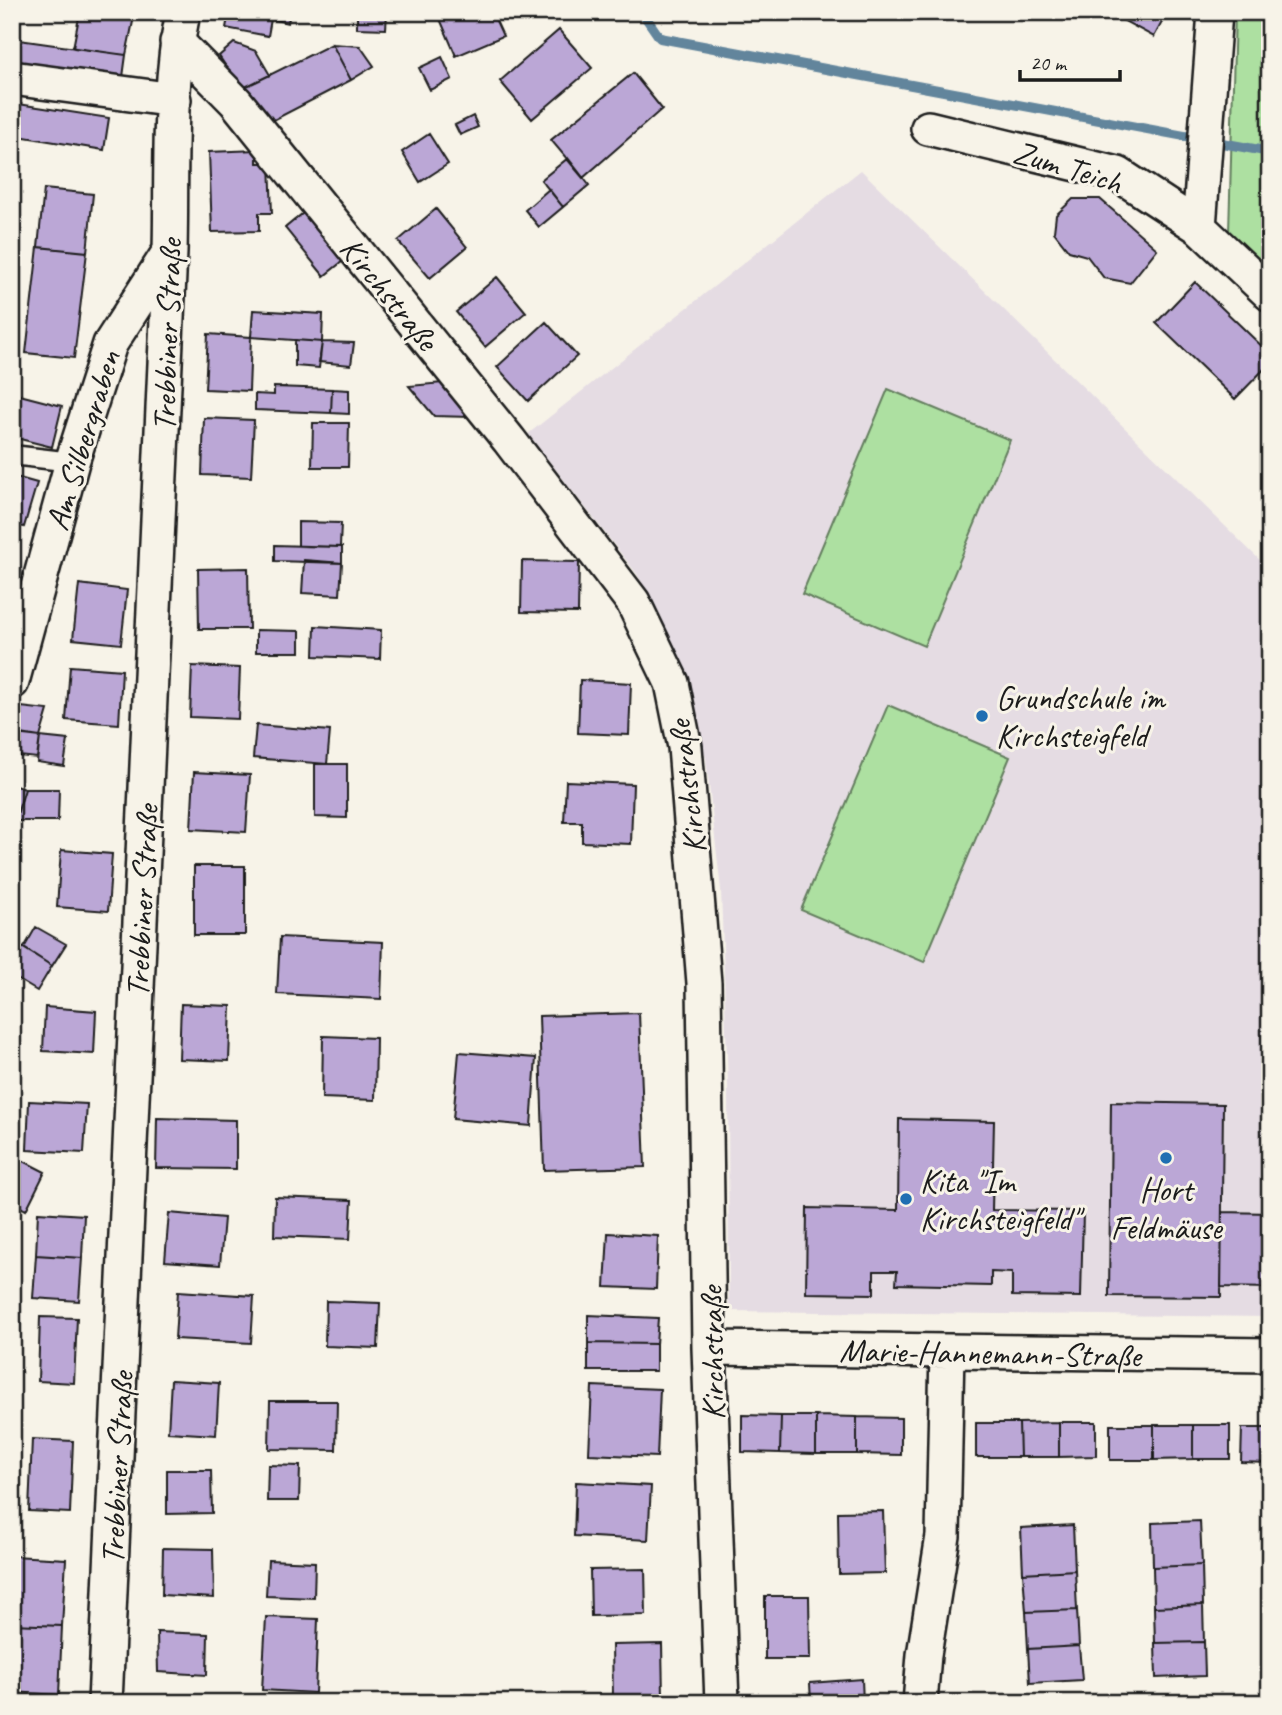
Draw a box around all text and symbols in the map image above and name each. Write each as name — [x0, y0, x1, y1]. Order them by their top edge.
scale bar — [1020, 38, 1119, 82]
text: 20 m — [1030, 50, 1068, 76]
street label: Zum Teich — [1008, 131, 1128, 204]
street label: Kirchstraße — [331, 228, 449, 361]
street label: Trebbiner Straße — [143, 236, 191, 432]
street label: Am Silbergraben — [36, 345, 130, 535]
place label: Grundschule im Kirchsteigfeld — [996, 677, 1166, 757]
marker: Grundschule im Kirchsteigfeld — [974, 708, 990, 724]
street label: Kirchstraße — [658, 716, 716, 856]
street label: Trebbiner Straße — [116, 802, 168, 998]
marker: Hort Feldmäuse — [1158, 1150, 1174, 1166]
place label: Kita "Im Kirchsteigfeld" — [920, 1160, 1085, 1240]
place label: Hort Feldmäuse — [1110, 1169, 1224, 1249]
marker: Kita "Im Kirchsteigfeld" — [898, 1191, 914, 1207]
street label: Kirchstraße — [690, 1283, 734, 1420]
street label: Marie-Hannemann-Straße — [839, 1329, 1143, 1377]
street label: Trebbiner Straße — [91, 1369, 143, 1565]

